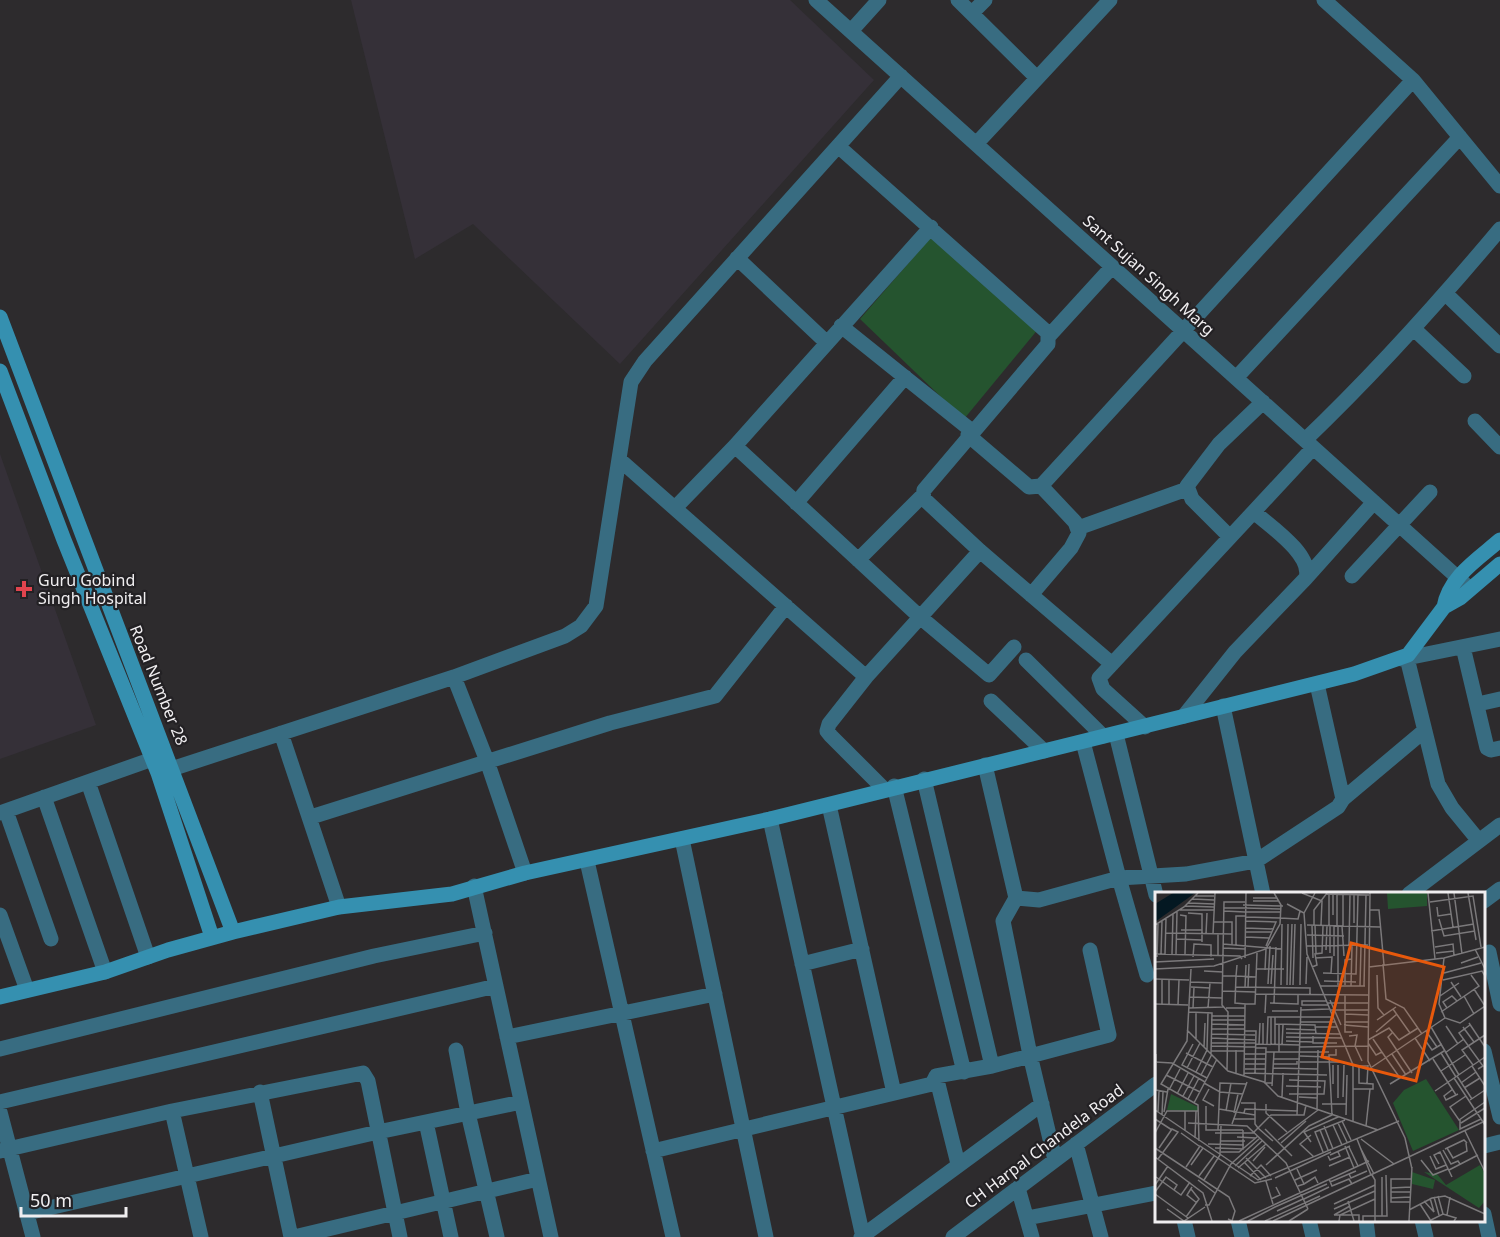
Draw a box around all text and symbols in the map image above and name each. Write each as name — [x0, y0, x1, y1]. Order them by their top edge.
street label: Sant Sujan Singh Marg — [1079, 210, 1219, 340]
place label: Guru Gobind Singh Hospital — [38, 569, 147, 609]
marker: Guru Gobind Singh Hospital — [15, 580, 33, 598]
street label: Road Number 28 — [125, 622, 193, 748]
inset map — [1155, 892, 1485, 1222]
street label: CH Harpal Chandela Road — [960, 1079, 1128, 1213]
scale bar — [21, 1180, 126, 1218]
text: 50 m — [30, 1188, 72, 1212]

